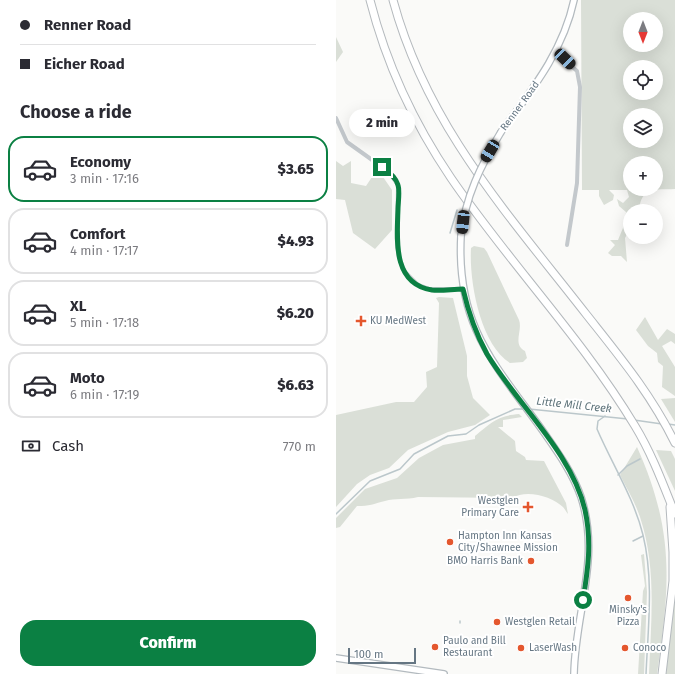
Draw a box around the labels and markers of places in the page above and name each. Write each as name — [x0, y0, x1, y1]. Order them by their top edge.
marker: KU MedWest — [355, 315, 367, 327]
place label: KU MedWest — [370, 315, 427, 327]
place label: Westglen Primary Care — [461, 495, 519, 519]
marker: Westglen Primary Care — [522, 501, 534, 513]
place label: Hampton Inn Kansas City/Shawnee Mission — [458, 530, 558, 554]
marker: Hampton Inn Kansas City/Shawnee Mission — [445, 537, 455, 547]
place label: BMO Harris Bank — [447, 555, 524, 567]
marker: BMO Harris Bank — [526, 556, 536, 566]
marker: Minsky's Pizza — [623, 593, 633, 603]
place label: Minsky's Pizza — [609, 604, 647, 628]
place label: Westglen Retail — [505, 616, 575, 628]
marker: Westglen Retail — [492, 617, 502, 627]
place label: Paulo and Bill Restaurant — [443, 635, 506, 659]
marker: Paulo and Bill Restaurant — [430, 642, 440, 652]
place label: LaserWash — [529, 642, 577, 654]
place label: Conoco — [633, 642, 667, 654]
marker: LaserWash — [516, 643, 526, 653]
marker: Conoco — [620, 643, 630, 653]

